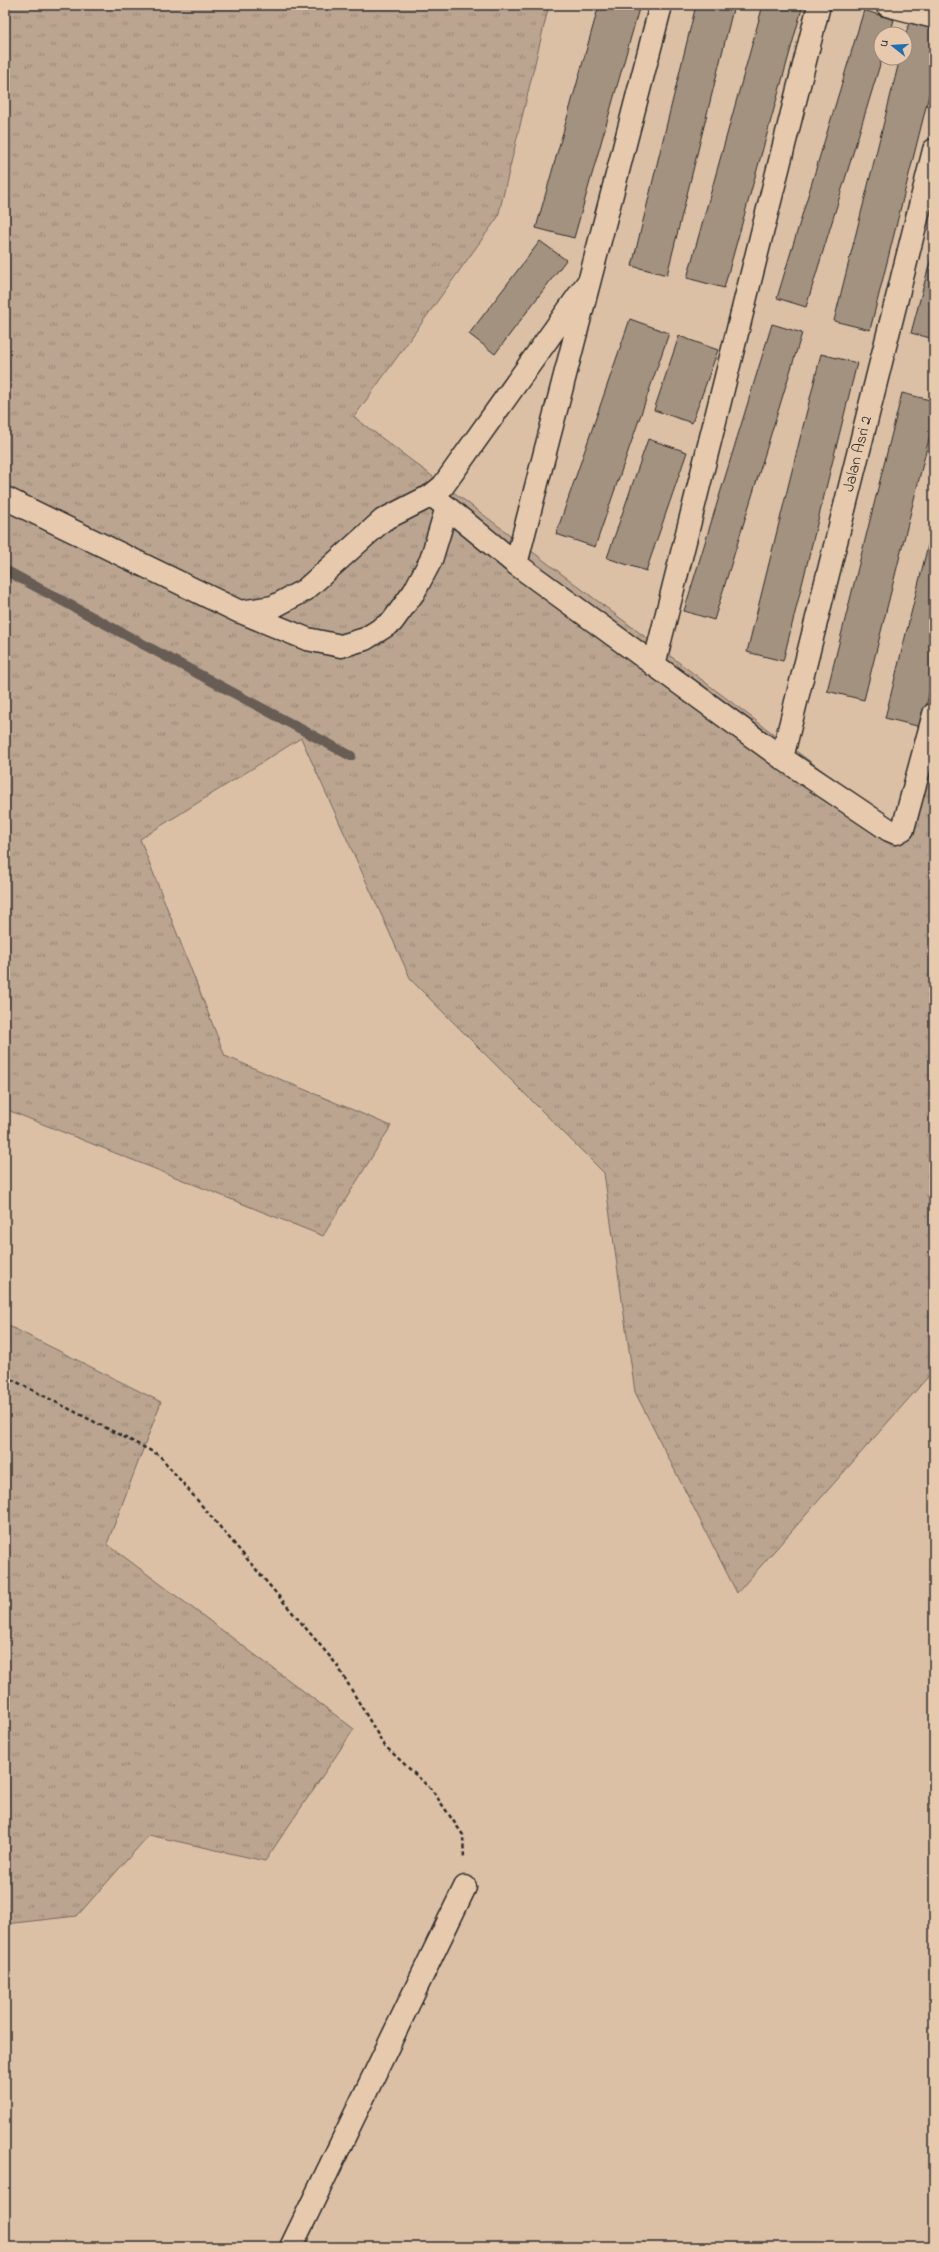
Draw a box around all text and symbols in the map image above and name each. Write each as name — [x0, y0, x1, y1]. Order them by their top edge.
north arrow — [873, 26, 913, 66]
text: U — [876, 38, 893, 49]
street label: Jalan Asri 2 — [837, 413, 879, 494]

